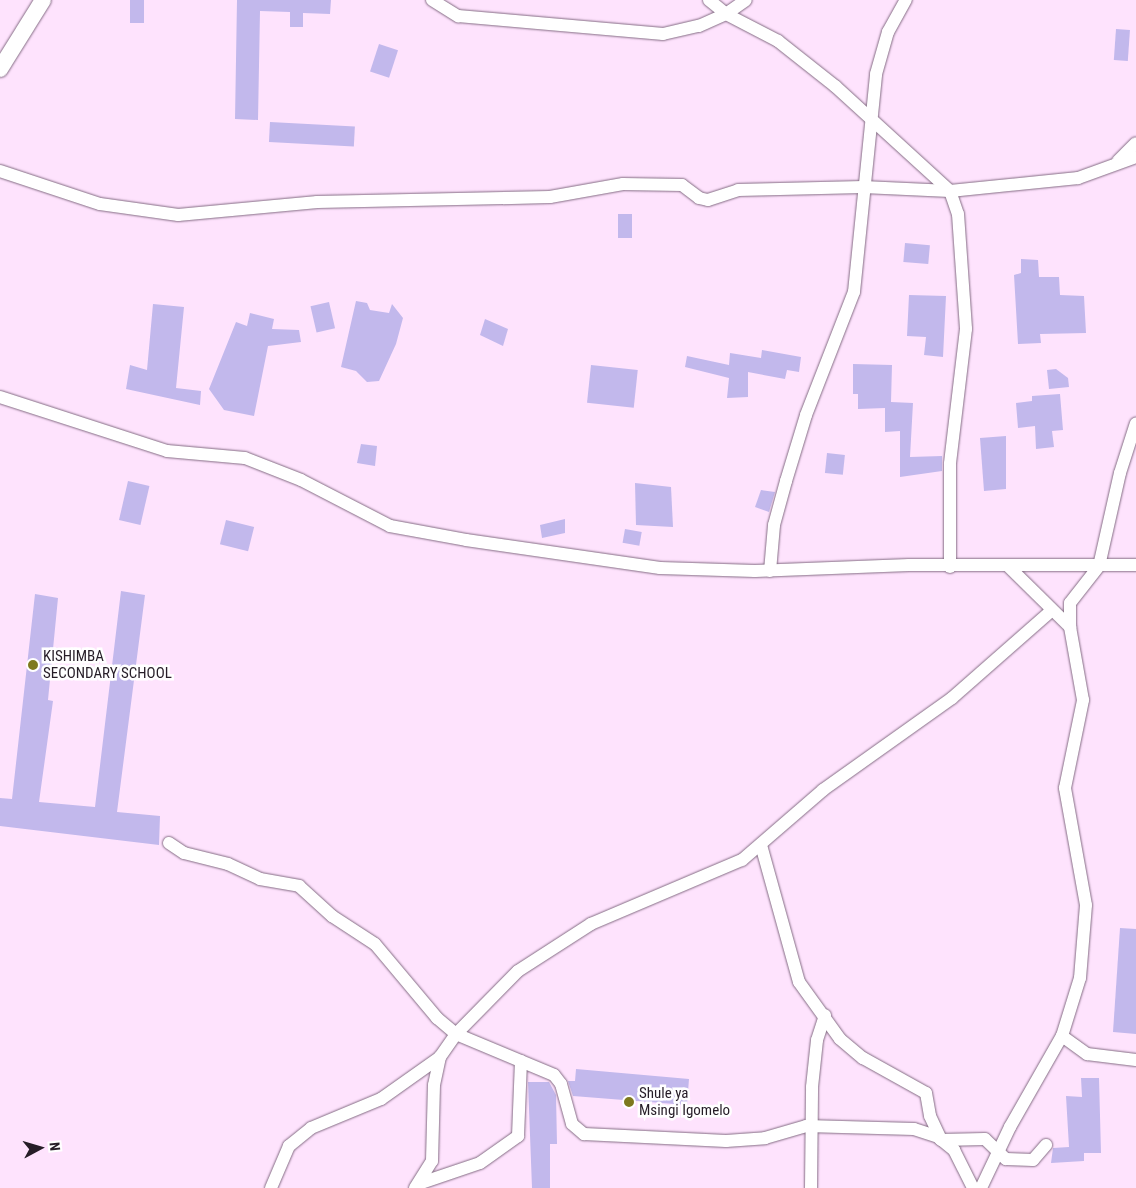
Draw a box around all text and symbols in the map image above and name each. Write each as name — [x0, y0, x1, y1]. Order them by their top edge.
place label: KISHIMBA SECONDARY SCHOOL — [43, 647, 172, 682]
marker: KISHIMBA SECONDARY SCHOOL — [27, 659, 39, 671]
place label: Shule ya Msingi Igomelo — [639, 1084, 730, 1119]
marker: Shule ya Msingi Igomelo — [623, 1096, 635, 1108]
north arrow — [15, 1123, 65, 1173]
text: N — [47, 1141, 63, 1152]

